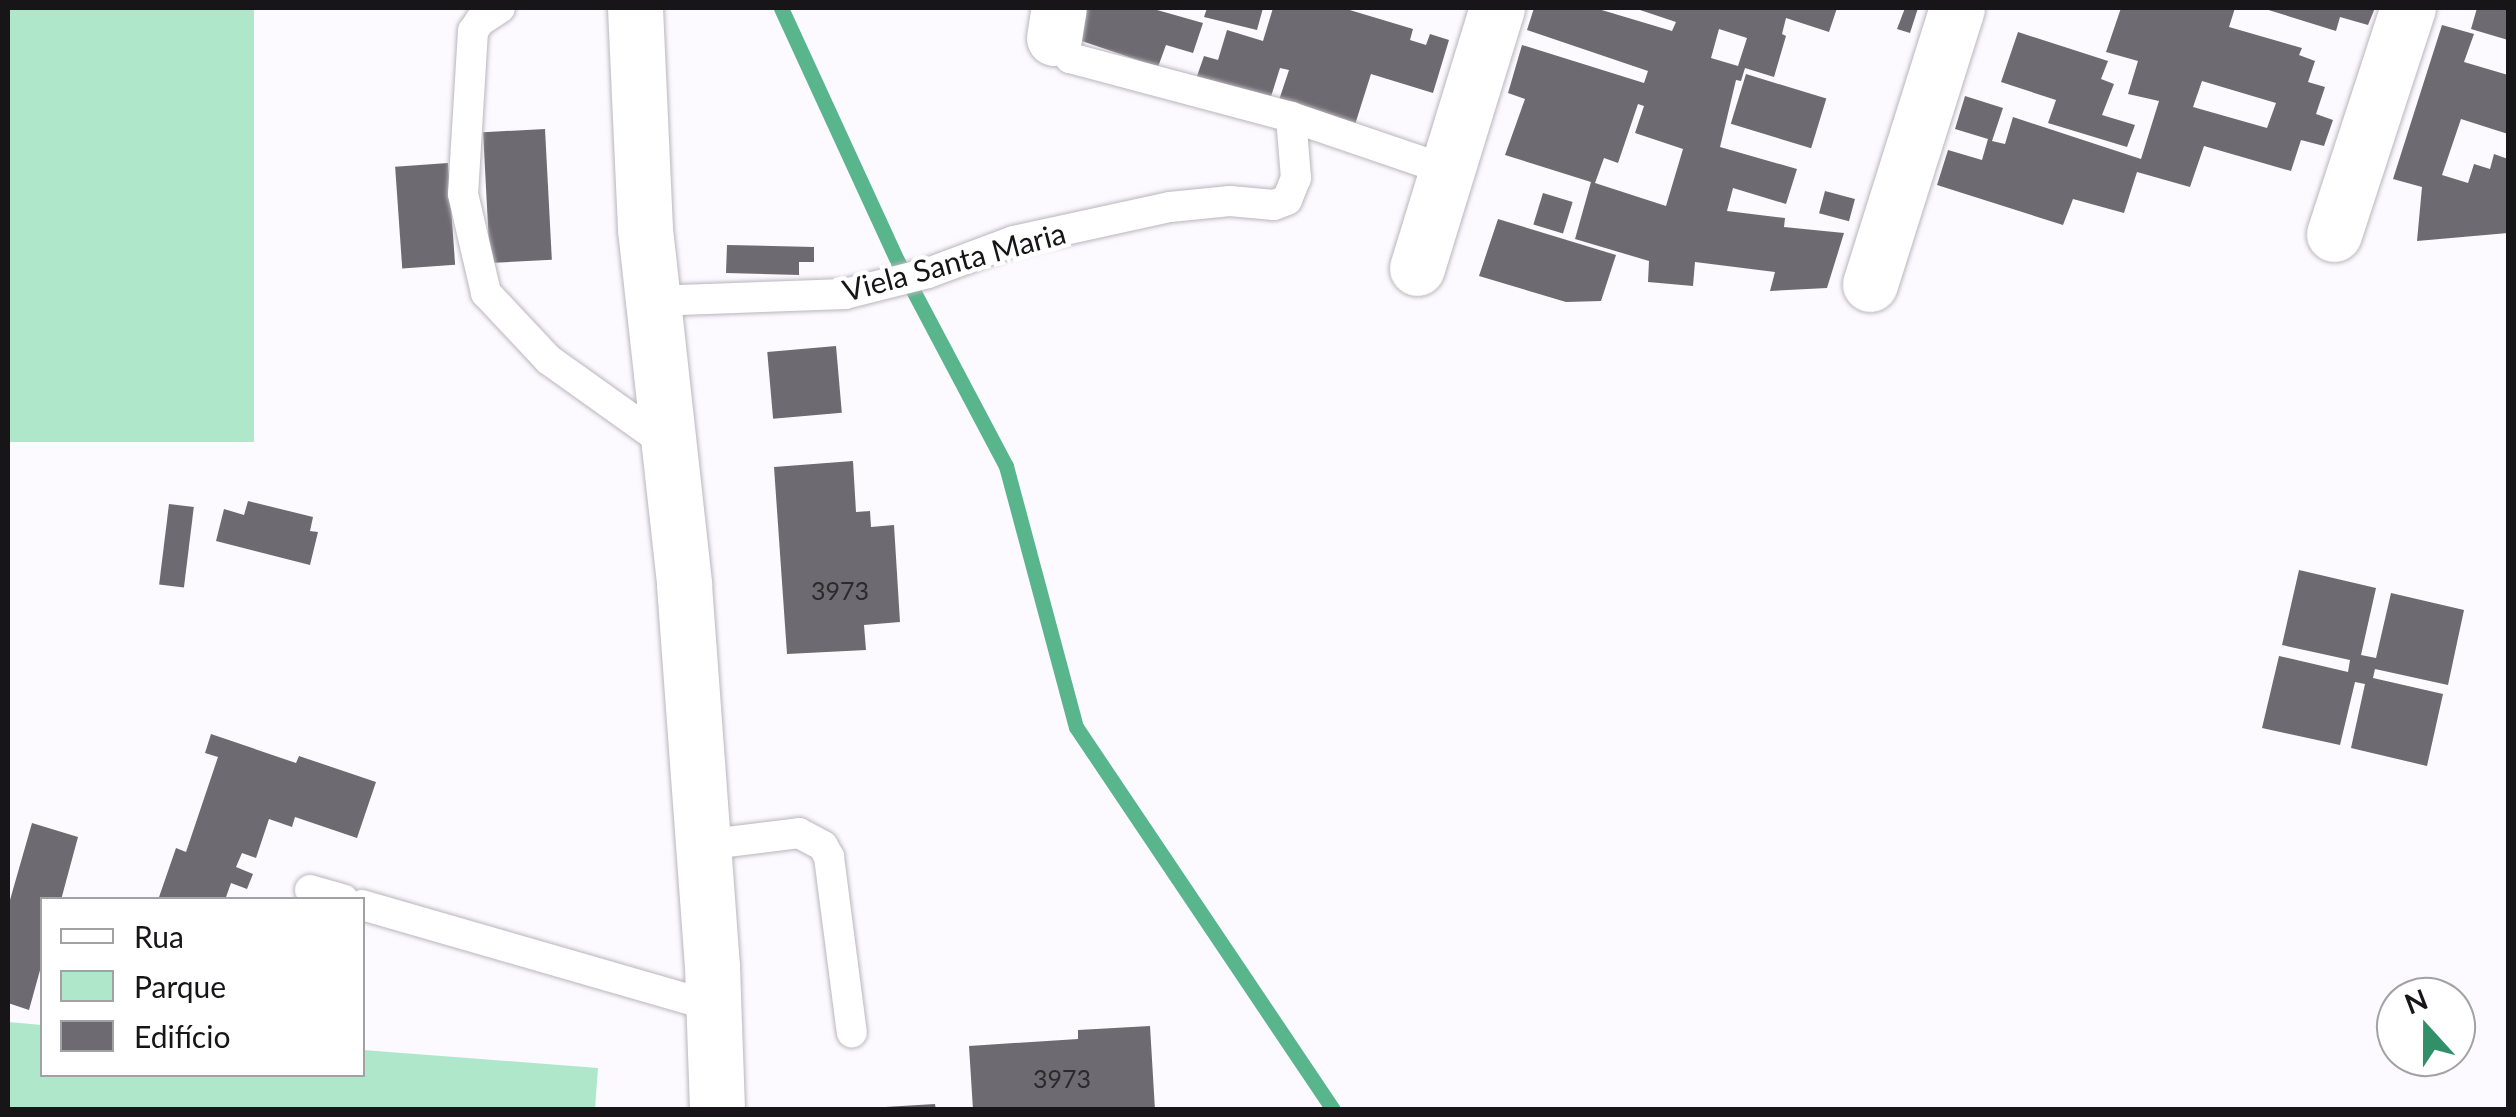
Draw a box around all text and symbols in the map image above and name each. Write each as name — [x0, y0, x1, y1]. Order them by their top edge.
street label: Viela Santa Maria — [839, 214, 1069, 308]
house number: 3973 — [811, 575, 869, 605]
legend — [40, 897, 365, 1077]
text: Rua — [134, 918, 184, 954]
text: Parque — [134, 968, 226, 1004]
north arrow — [2376, 977, 2476, 1077]
text: N — [2400, 981, 2432, 1021]
text: Edifício — [134, 1018, 230, 1054]
house number: 3973 — [1033, 1063, 1091, 1093]

